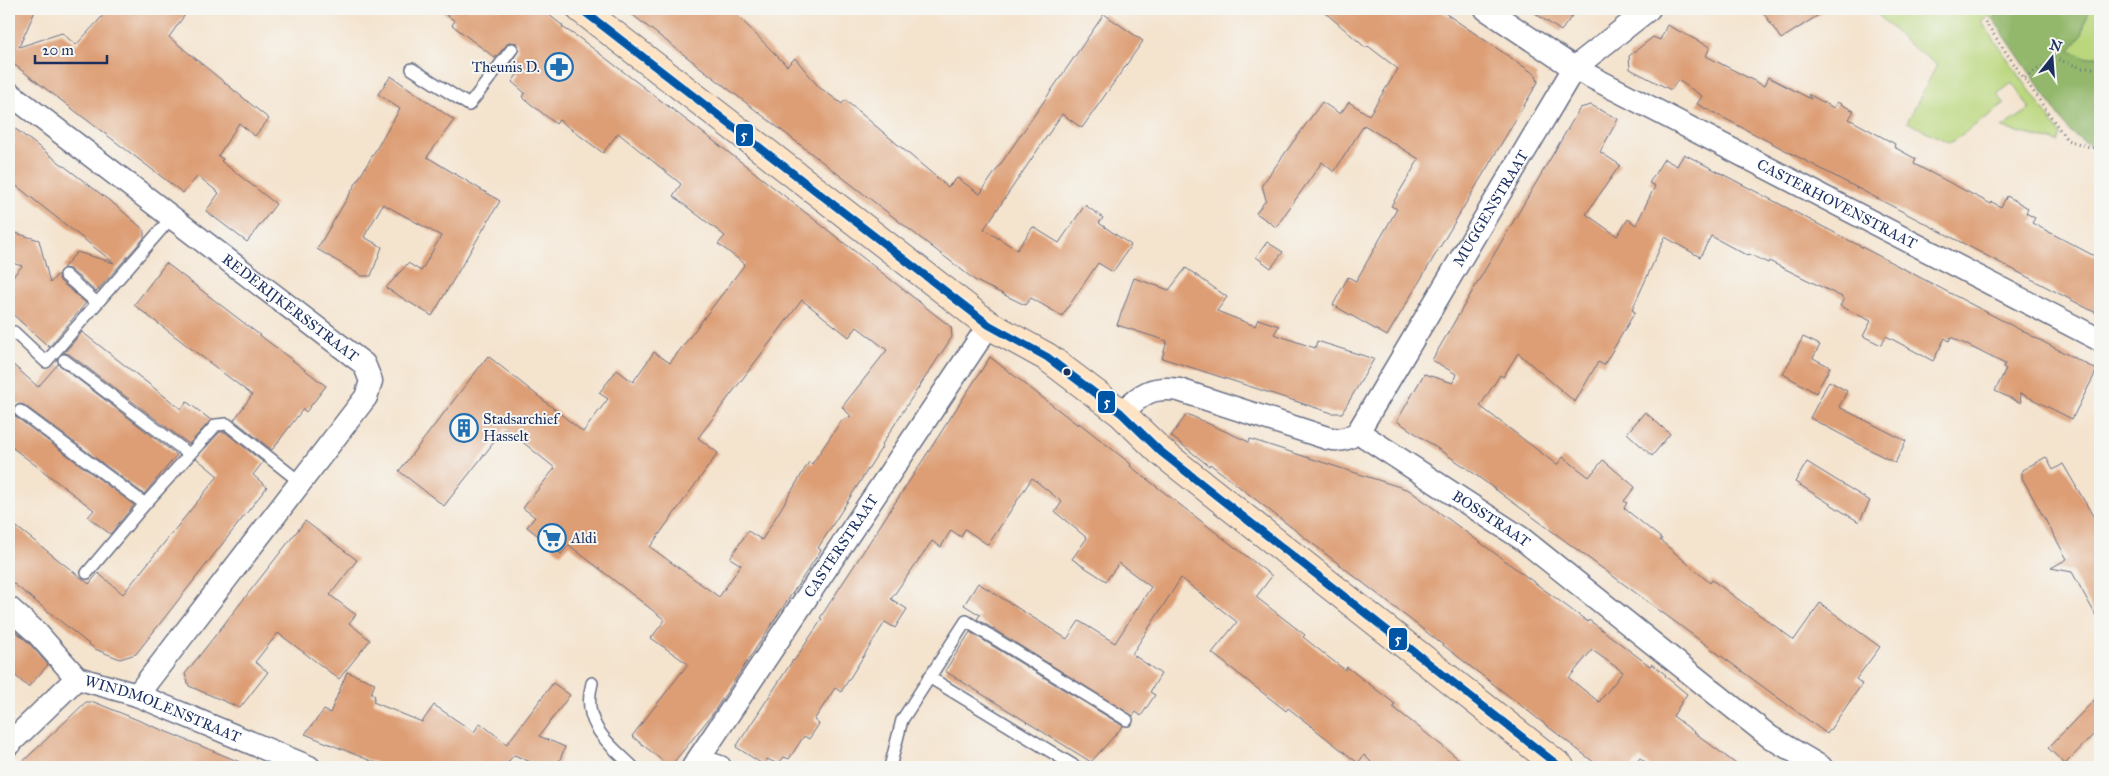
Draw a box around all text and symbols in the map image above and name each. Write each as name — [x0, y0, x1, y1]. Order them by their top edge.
scale bar — [35, 32, 108, 64]
north arrow — [2026, 32, 2076, 82]
text: N — [2047, 36, 2064, 56]
text: 20 m — [42, 41, 74, 59]
pharmacy icon: Theunis D. — [544, 52, 574, 82]
place label: Theunis D. — [472, 58, 540, 76]
line badge: 5 — [735, 123, 754, 147]
text: 5 — [741, 127, 748, 144]
street label: MUGGENSTRAAT — [1449, 147, 1532, 270]
street label: CASTERHOVENSTRAAT — [1754, 155, 1920, 253]
street label: REDERIJKERSSTRAAT — [219, 250, 362, 366]
unlabelled marker — [1062, 367, 1072, 377]
line badge: 5 — [1097, 390, 1116, 414]
text: 5 — [1104, 394, 1111, 411]
place label: Stadsarchief Hasselt — [483, 410, 561, 445]
building icon: Stadsarchief Hasselt — [449, 413, 479, 443]
street label: BOSSTRAAT — [1449, 487, 1534, 551]
street label: CASTERSTRAAT — [800, 491, 882, 601]
supermarket icon: Aldi — [537, 523, 567, 553]
place label: Aldi — [570, 529, 597, 547]
line badge: 5 — [1388, 627, 1408, 651]
text: 5 — [1395, 631, 1402, 648]
street label: WINDMOLENSTRAAT — [83, 672, 244, 746]

